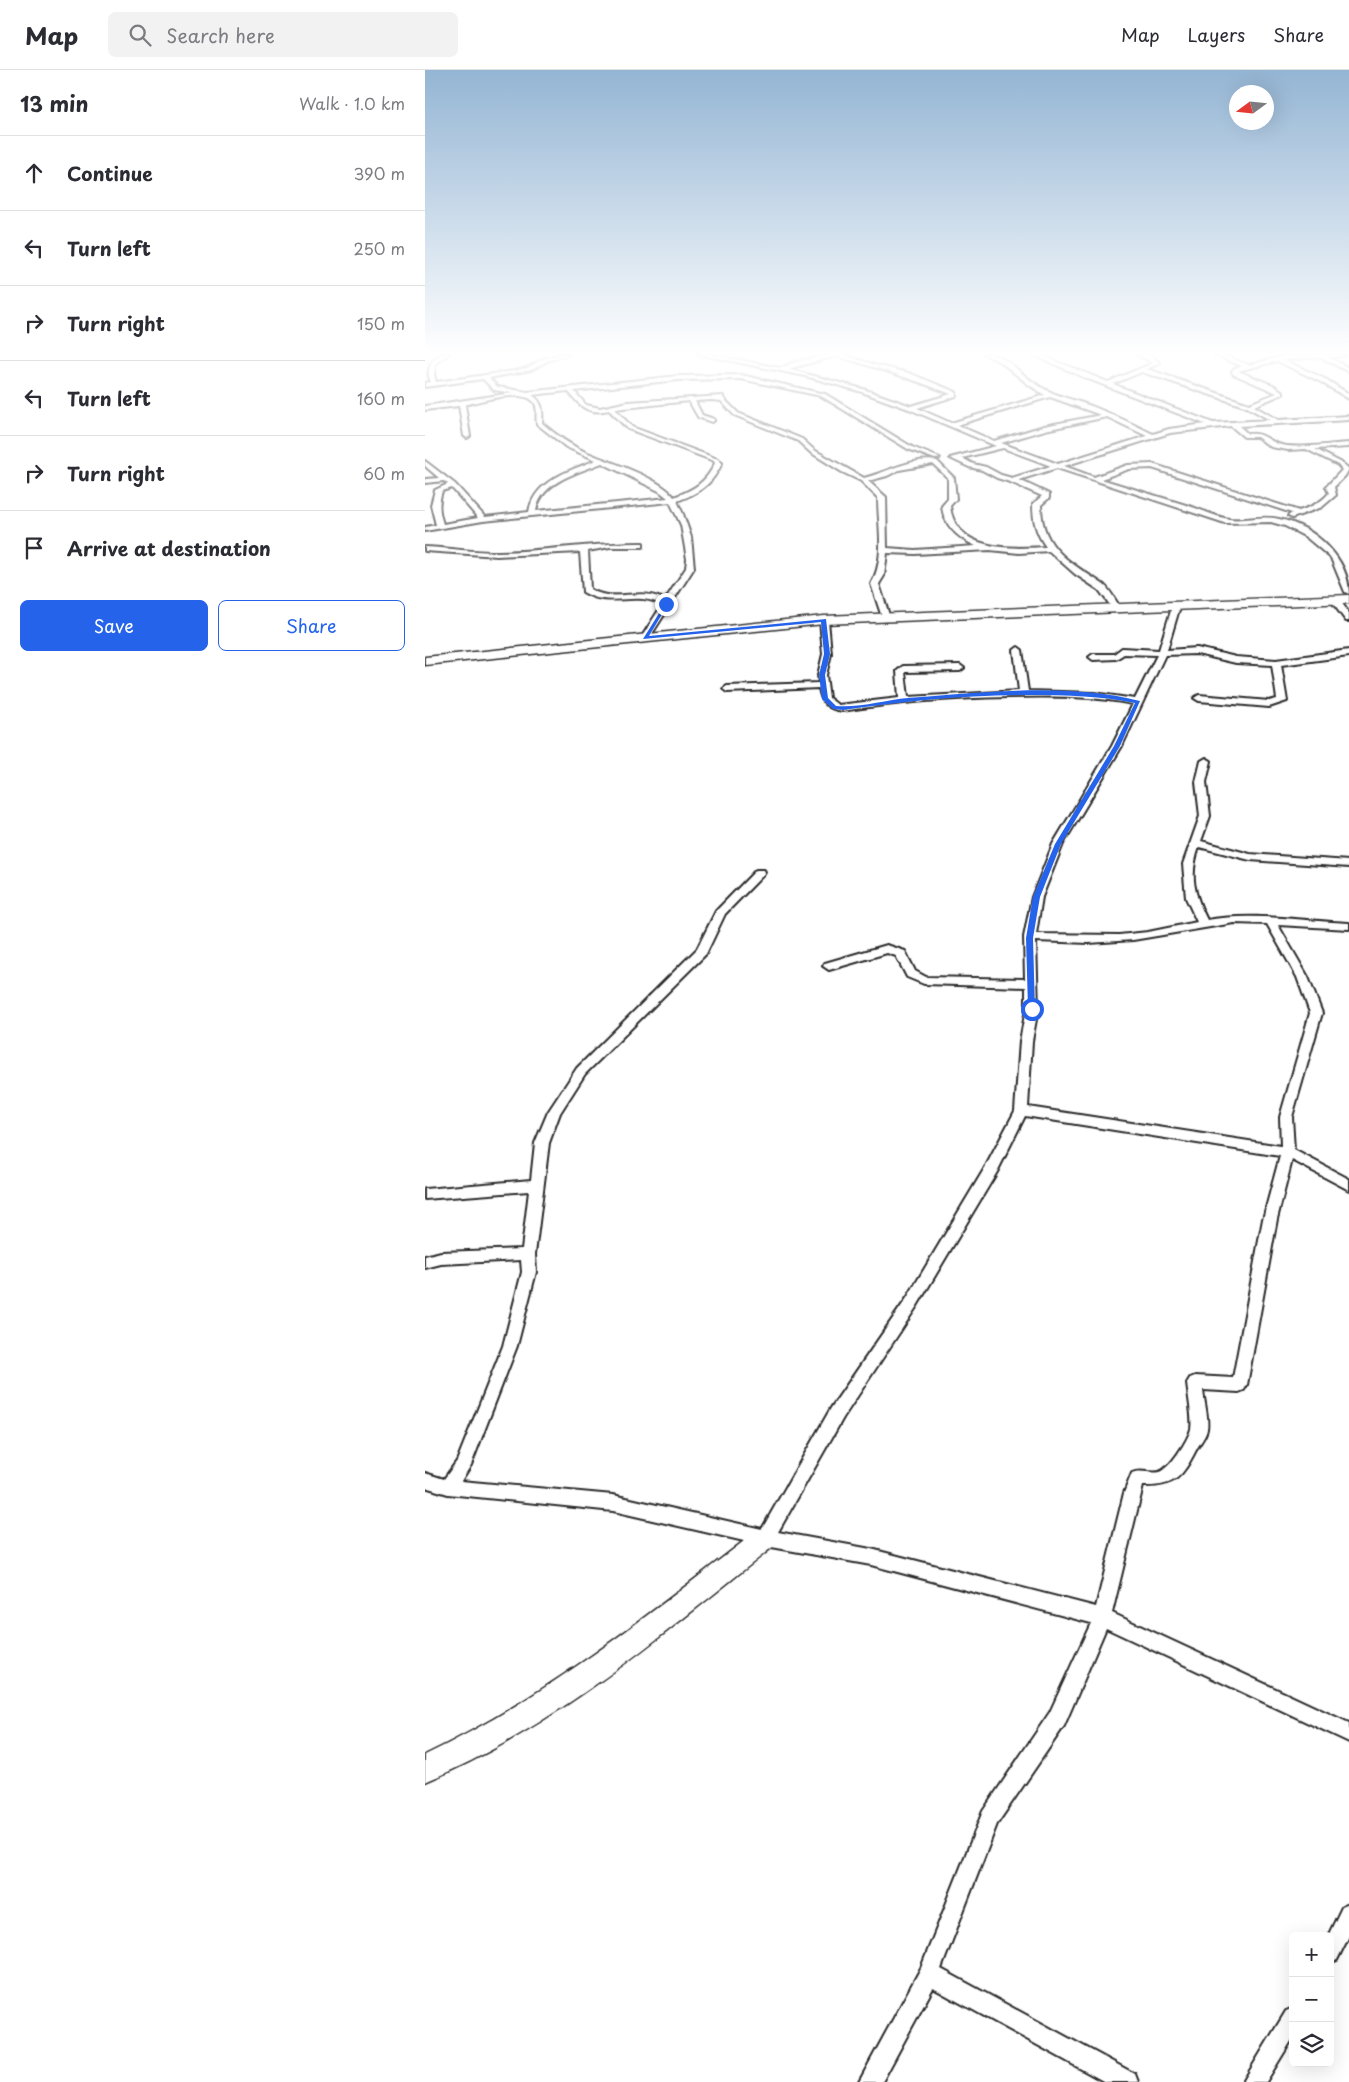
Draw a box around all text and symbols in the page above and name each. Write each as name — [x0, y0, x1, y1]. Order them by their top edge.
search box — [108, 12, 458, 57]
text: Map — [25, 17, 78, 53]
icon: search — [126, 21, 154, 49]
text: Search here — [166, 21, 275, 49]
text: Map — [1121, 21, 1160, 48]
text: Layers — [1188, 21, 1245, 48]
text: Share — [1273, 21, 1324, 48]
north arrow — [1229, 85, 1274, 130]
text: 13 min — [20, 87, 88, 119]
text: Walk · 1.0 km — [299, 91, 405, 115]
icon: ahead — [20, 159, 48, 187]
text: Continue — [67, 159, 153, 187]
text: 390 m — [354, 161, 405, 185]
icon: left — [20, 234, 48, 262]
text: Turn left — [67, 234, 151, 262]
text: 250 m — [354, 236, 405, 260]
icon: right — [20, 309, 48, 337]
text: Turn right — [67, 309, 165, 337]
text: 150 m — [357, 311, 405, 335]
icon: left — [20, 384, 48, 412]
text: Turn left — [67, 384, 151, 412]
text: 160 m — [357, 386, 405, 410]
icon: right — [20, 459, 48, 487]
text: Turn right — [67, 459, 165, 487]
text: 60 m — [363, 461, 405, 485]
icon: arrive — [20, 534, 48, 562]
text: Arrive at destination — [67, 534, 271, 562]
route end — [655, 593, 678, 616]
button: Save — [20, 600, 208, 651]
button: Share — [218, 600, 405, 651]
route start — [1021, 998, 1044, 1021]
map controls — [1289, 1932, 1334, 2067]
button: + — [1289, 1932, 1334, 1977]
button: − — [1289, 1977, 1334, 2022]
button: layers — [1289, 2022, 1334, 2067]

